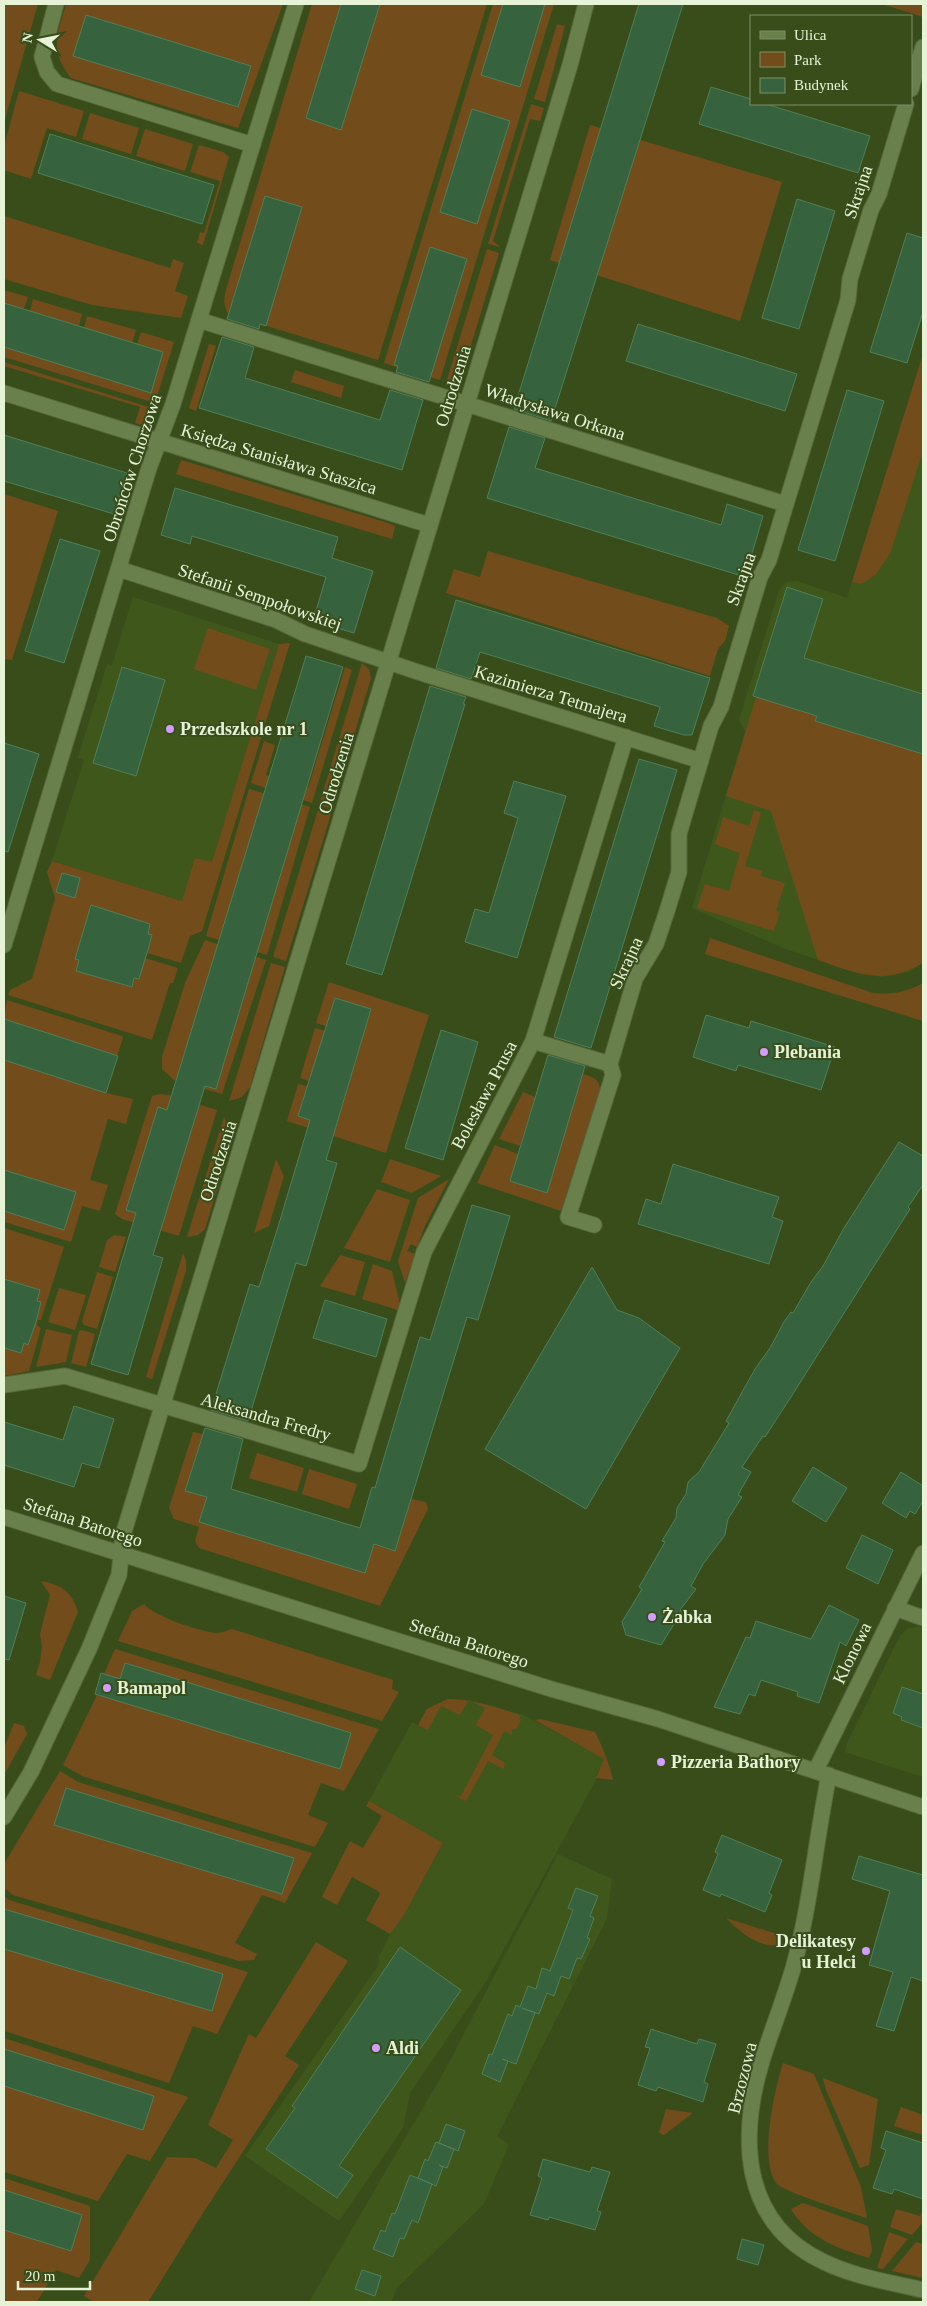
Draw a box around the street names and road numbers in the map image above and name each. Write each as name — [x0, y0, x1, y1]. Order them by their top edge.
street label: Skrajna — [840, 163, 876, 221]
street label: Odrodzenia — [431, 343, 475, 429]
street label: Władysława Orkana — [482, 380, 628, 444]
street label: Obrońców Chorzowa — [99, 391, 165, 545]
street label: Księdza Stanisława Staszica — [179, 420, 379, 498]
street label: Skrajna — [722, 550, 760, 608]
street label: Stefanii Sempołowskiej — [176, 560, 344, 634]
street label: Kazimierza Tetmajera — [472, 661, 630, 727]
street label: Odrodzenia — [314, 730, 358, 816]
street label: Skrajna — [605, 934, 647, 992]
street label: Bolesława Prusa — [447, 1038, 521, 1152]
street label: Odrodzenia — [196, 1118, 240, 1204]
street label: Aleksandra Fredry — [199, 1389, 333, 1445]
street label: Stefana Batorego — [21, 1493, 145, 1551]
street label: Stefana Batorego — [407, 1614, 531, 1672]
street label: Klonowa — [829, 1619, 875, 1687]
street label: Brzozowa — [723, 2040, 761, 2116]

